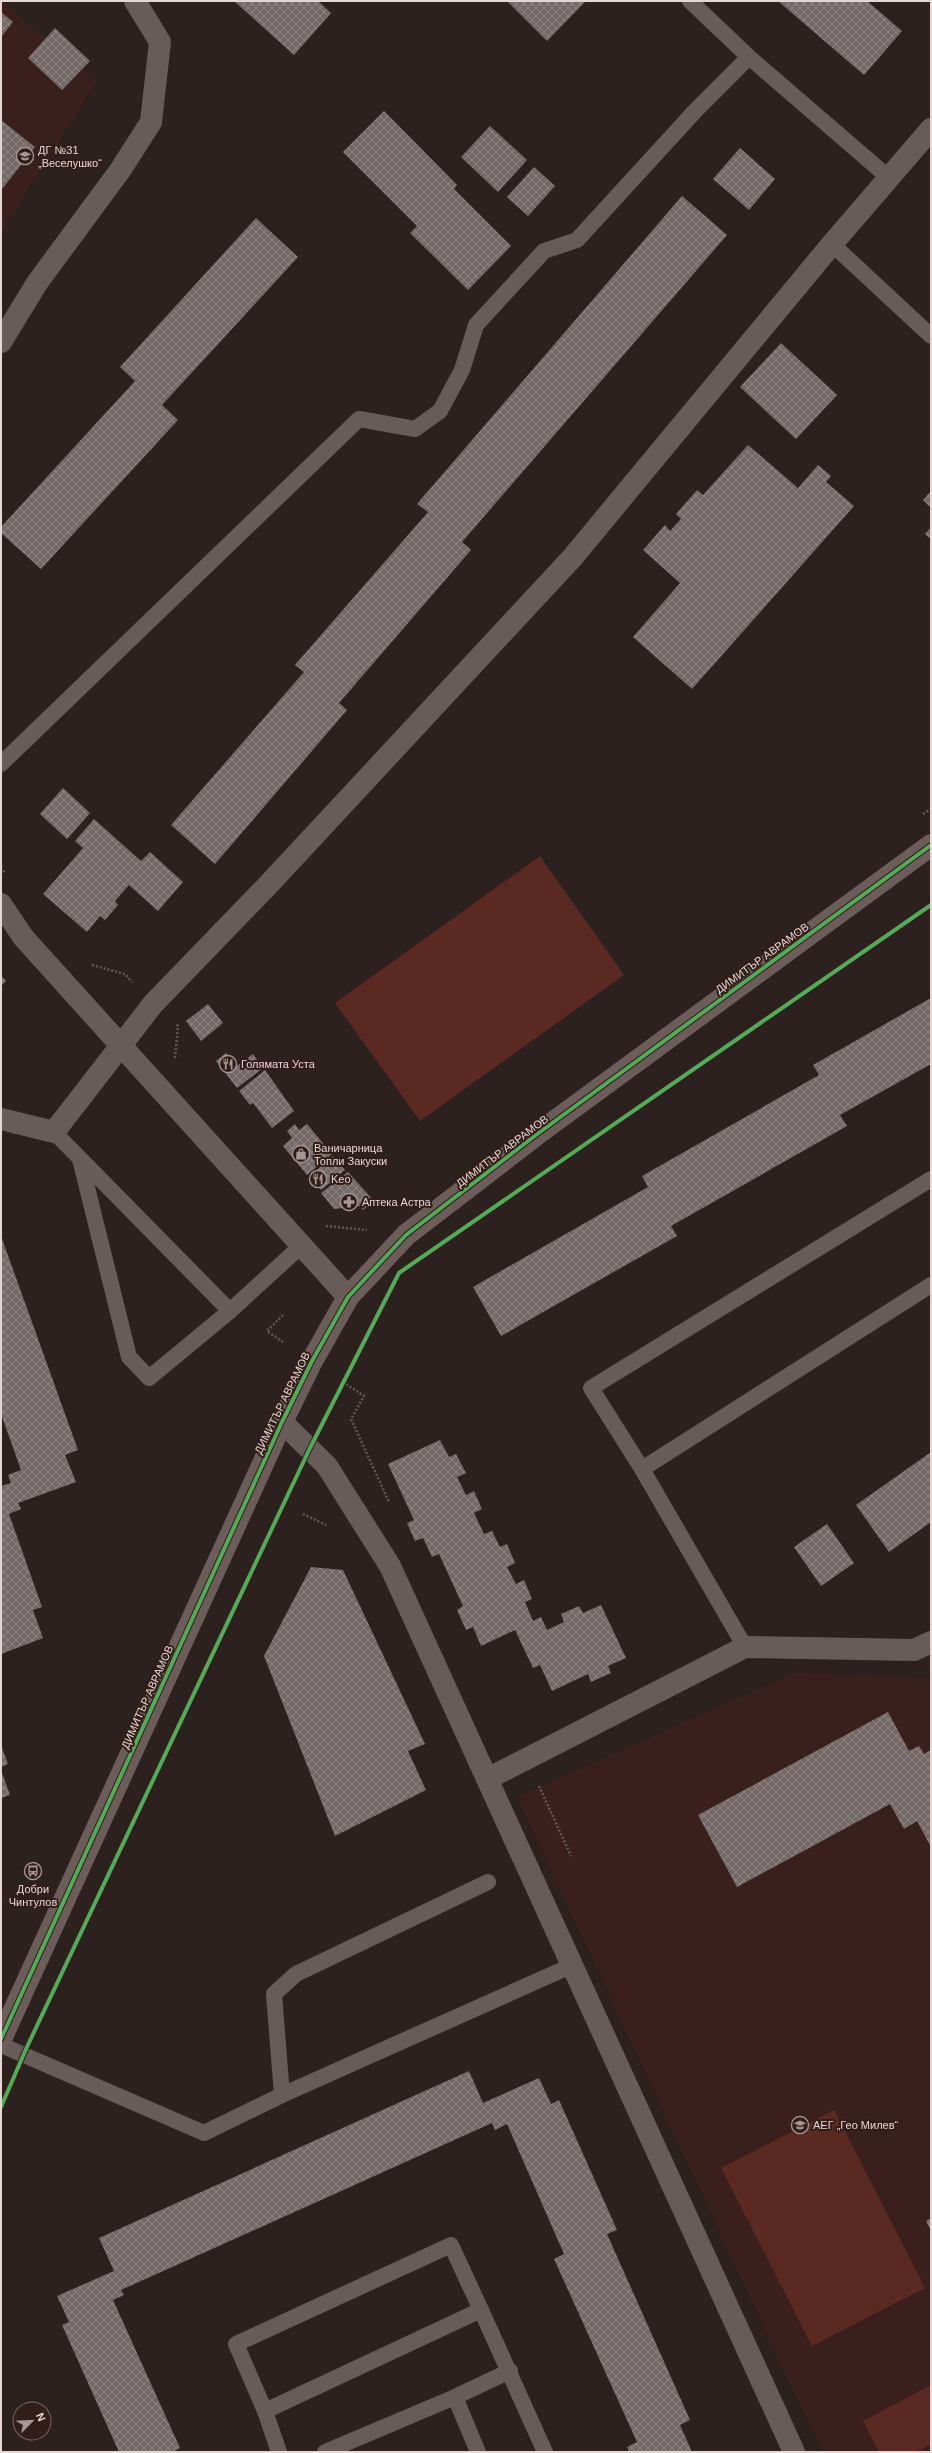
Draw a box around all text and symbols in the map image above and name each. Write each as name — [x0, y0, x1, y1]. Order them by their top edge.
place label: ДГ №31 „Веселушко“ — [38, 144, 102, 169]
school or university icon: ДГ №31 „Веселушко“ — [15, 146, 35, 166]
street label: ДИМИТЪР АВРАМОВ — [713, 920, 811, 996]
restaurant icon: Голямата Уста — [218, 1054, 238, 1074]
place label: Голямата Уста — [241, 1058, 316, 1070]
street label: ДИМИТЪР АВРАМОВ — [454, 1113, 550, 1189]
place label: Ваничарница Топли Закуски — [314, 1142, 387, 1167]
shop icon: Ваничарница Топли Закуски — [291, 1144, 311, 1164]
restaurant icon: Keo — [308, 1169, 328, 1189]
place label: Keo — [331, 1173, 351, 1185]
pharmacy icon: Аптека Астра — [339, 1192, 359, 1212]
place label: Аптека Астра — [362, 1196, 432, 1208]
street label: ДИМИТЪР АВРАМОВ — [252, 1350, 312, 1456]
street label: ДИМИТЪР АВРАМОВ — [119, 1643, 175, 1751]
bus stop icon: Добри Чинтулов — [23, 1861, 43, 1881]
place label: Добри Чинтулов — [9, 1883, 57, 1908]
school or university icon: АЕГ „Гео Милев“ — [790, 2115, 810, 2135]
place label: АЕГ „Гео Милев“ — [813, 2119, 899, 2131]
north arrow — [12, 2401, 52, 2441]
text: N — [34, 2411, 48, 2423]

